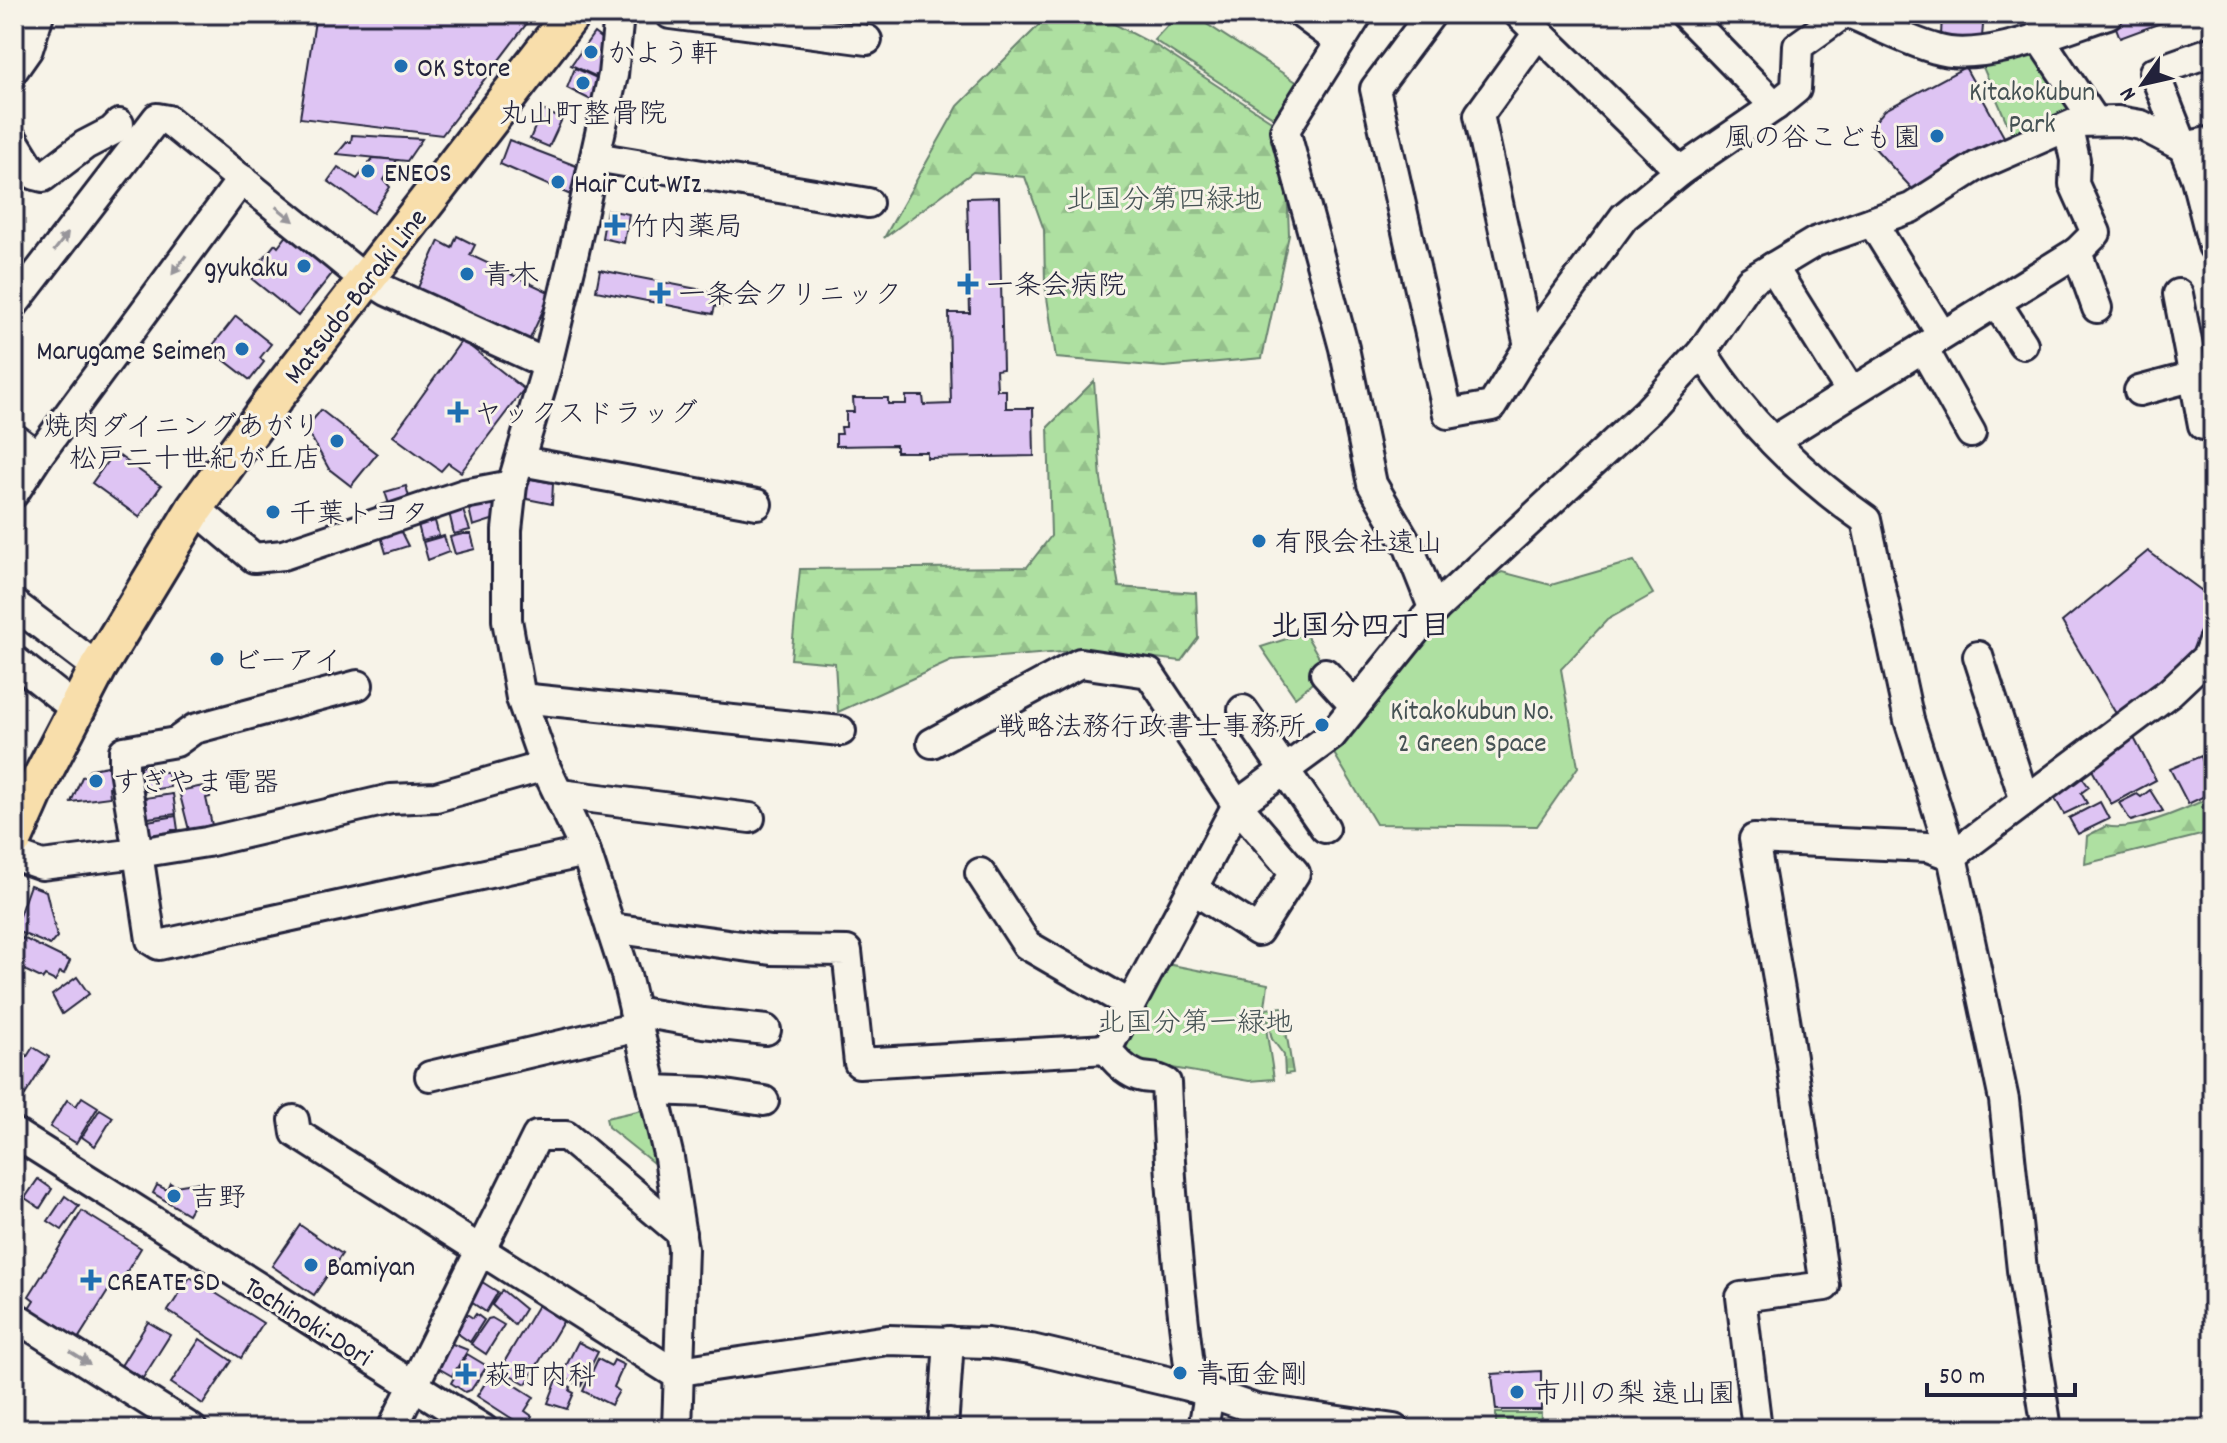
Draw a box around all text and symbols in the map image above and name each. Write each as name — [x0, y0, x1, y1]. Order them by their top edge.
place label: かよう軒 — [607, 37, 718, 77]
marker: かよう軒 — [582, 43, 600, 61]
north arrow — [2103, 44, 2183, 124]
place label: OK Store — [417, 51, 510, 91]
marker: OK Store — [392, 57, 410, 75]
marker: 丸山町整骨院 — [574, 74, 592, 92]
park label: Kitakokubun Park — [1969, 75, 2095, 147]
text: N — [2113, 80, 2145, 106]
place label: 丸山町整骨院 — [499, 97, 667, 137]
place label: 風の谷こども園 — [1725, 121, 1921, 161]
marker: 風の谷こども園 — [1928, 127, 1946, 145]
place label: ENEOS — [384, 156, 452, 196]
marker: ENEOS — [359, 162, 377, 180]
place label: Hair Cut WIz — [574, 167, 702, 207]
marker: Hair Cut WIz — [549, 173, 567, 191]
park label: 北国分第四緑地 — [1066, 183, 1262, 223]
street label: Matsudo-Baraki Line — [276, 202, 439, 395]
one-way arrow — [275, 206, 295, 222]
place label: 竹内薬局 — [631, 210, 743, 250]
marker: 竹内薬局 — [606, 216, 624, 234]
one-way arrow — [52, 232, 68, 252]
place label: gyukaku — [204, 251, 288, 291]
one-way arrow — [172, 254, 187, 275]
marker: gyukaku — [295, 257, 313, 275]
place label: 青木 — [483, 259, 539, 299]
marker: 青木 — [458, 265, 476, 283]
place label: 一条会病院 — [986, 269, 1126, 309]
marker: 一条会病院 — [957, 273, 979, 295]
place label: 一条会クリニック — [678, 278, 902, 318]
marker: 一条会クリニック — [649, 282, 671, 304]
place label: Marugame Seimen — [36, 334, 226, 374]
marker: Marugame Seimen — [233, 340, 251, 358]
place label: ヤックスドラッグ — [474, 397, 698, 437]
marker: ヤックスドラッグ — [449, 403, 467, 421]
place label: 焼肉ダイニングあがり 松戸二十世紀が丘店 — [44, 410, 321, 482]
marker: 焼肉ダイニングあがり 松戸二十世紀が丘店 — [328, 432, 346, 450]
place label: 千葉トヨタ — [289, 497, 429, 537]
marker: 千葉トヨタ — [264, 503, 282, 521]
place label: 有限会社遠山 — [1275, 526, 1443, 566]
marker: 有限会社遠山 — [1250, 532, 1268, 550]
district label: 北国分四丁目 — [1270, 608, 1450, 651]
place label: ビーアイ — [233, 644, 341, 684]
marker: ビーアイ — [208, 650, 226, 668]
park label: Kitakokubun No. 2 Green Space — [1390, 694, 1554, 766]
place label: 戦略法務行政書士事務所 — [998, 710, 1306, 750]
marker: 戦略法務行政書士事務所 — [1313, 716, 1331, 734]
place label: すぎやま電器 — [112, 766, 280, 806]
marker: すぎやま電器 — [87, 772, 105, 790]
park label: 北国分第一緑地 — [1097, 1006, 1293, 1046]
place label: 吉野 — [190, 1181, 246, 1221]
marker: 吉野 — [165, 1187, 183, 1205]
place label: Bamiyan — [327, 1250, 415, 1290]
marker: Bamiyan — [302, 1256, 320, 1274]
place label: CREATE SD — [107, 1265, 220, 1305]
street label: Tochinoki-Dori — [235, 1269, 378, 1379]
marker: CREATE SD — [82, 1271, 100, 1289]
scale bar — [1927, 1347, 2075, 1397]
one-way arrow — [69, 1351, 91, 1365]
place label: 青面金剛 — [1196, 1358, 1308, 1398]
place label: 萩町内科 — [484, 1359, 596, 1399]
text: 50 m — [1939, 1361, 1985, 1395]
marker: 萩町内科 — [455, 1363, 477, 1385]
marker: 青面金剛 — [1171, 1364, 1189, 1382]
place label: 市川の梨 遠山園 — [1533, 1377, 1735, 1417]
marker: 市川の梨 遠山園 — [1508, 1383, 1526, 1401]

